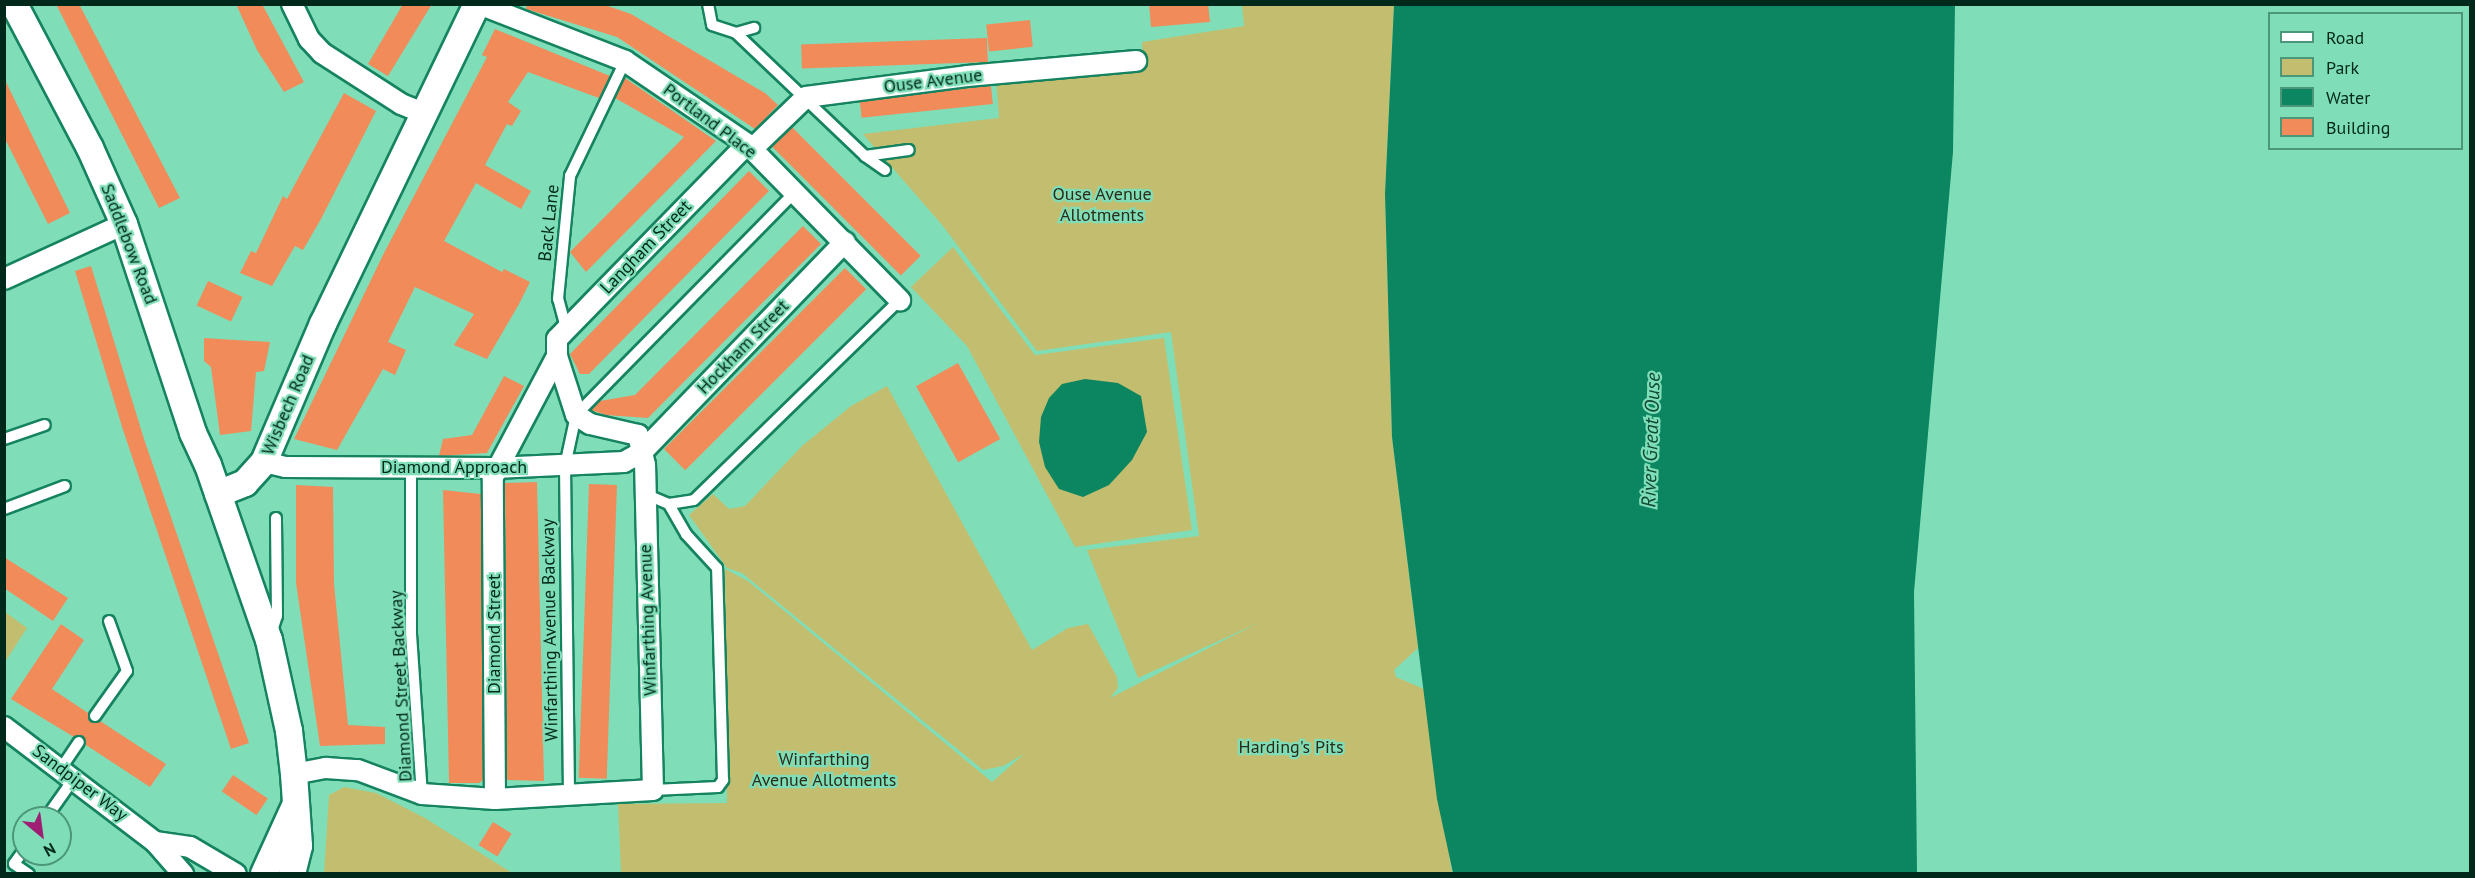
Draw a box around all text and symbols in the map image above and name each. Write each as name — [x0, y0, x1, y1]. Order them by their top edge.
legend — [2268, 12, 2463, 150]
text: Road — [2326, 26, 2364, 49]
text: Park — [2326, 56, 2359, 79]
street label: Ouse Avenue — [882, 64, 984, 98]
street label: Portland Place — [659, 79, 761, 163]
text: Water — [2326, 86, 2370, 109]
text: Building — [2326, 116, 2390, 139]
street label: Saddlebow Road — [96, 181, 162, 307]
street label: Back Lane — [534, 183, 564, 263]
park label: Ouse Avenue Allotments — [1052, 184, 1152, 226]
street label: Langham Street — [596, 196, 696, 298]
street label: Hockham Street — [693, 295, 793, 399]
street label: Wisbech Road — [257, 352, 319, 458]
water label: River Great Ouse — [1637, 372, 1665, 508]
street label: Diamond Approach — [381, 456, 527, 478]
street label: Winfarthing Avenue Backway — [537, 518, 563, 742]
street label: Winfarthing Avenue — [635, 544, 661, 696]
street label: Diamond Street — [483, 574, 505, 694]
street label: Diamond Street Backway — [385, 590, 417, 782]
park label: Harding's Pits — [1239, 736, 1343, 758]
street label: Sandpiper Way — [28, 740, 132, 826]
park label: Winfarthing Avenue Allotments — [751, 749, 897, 792]
north arrow — [12, 806, 72, 866]
text: N — [40, 839, 59, 861]

